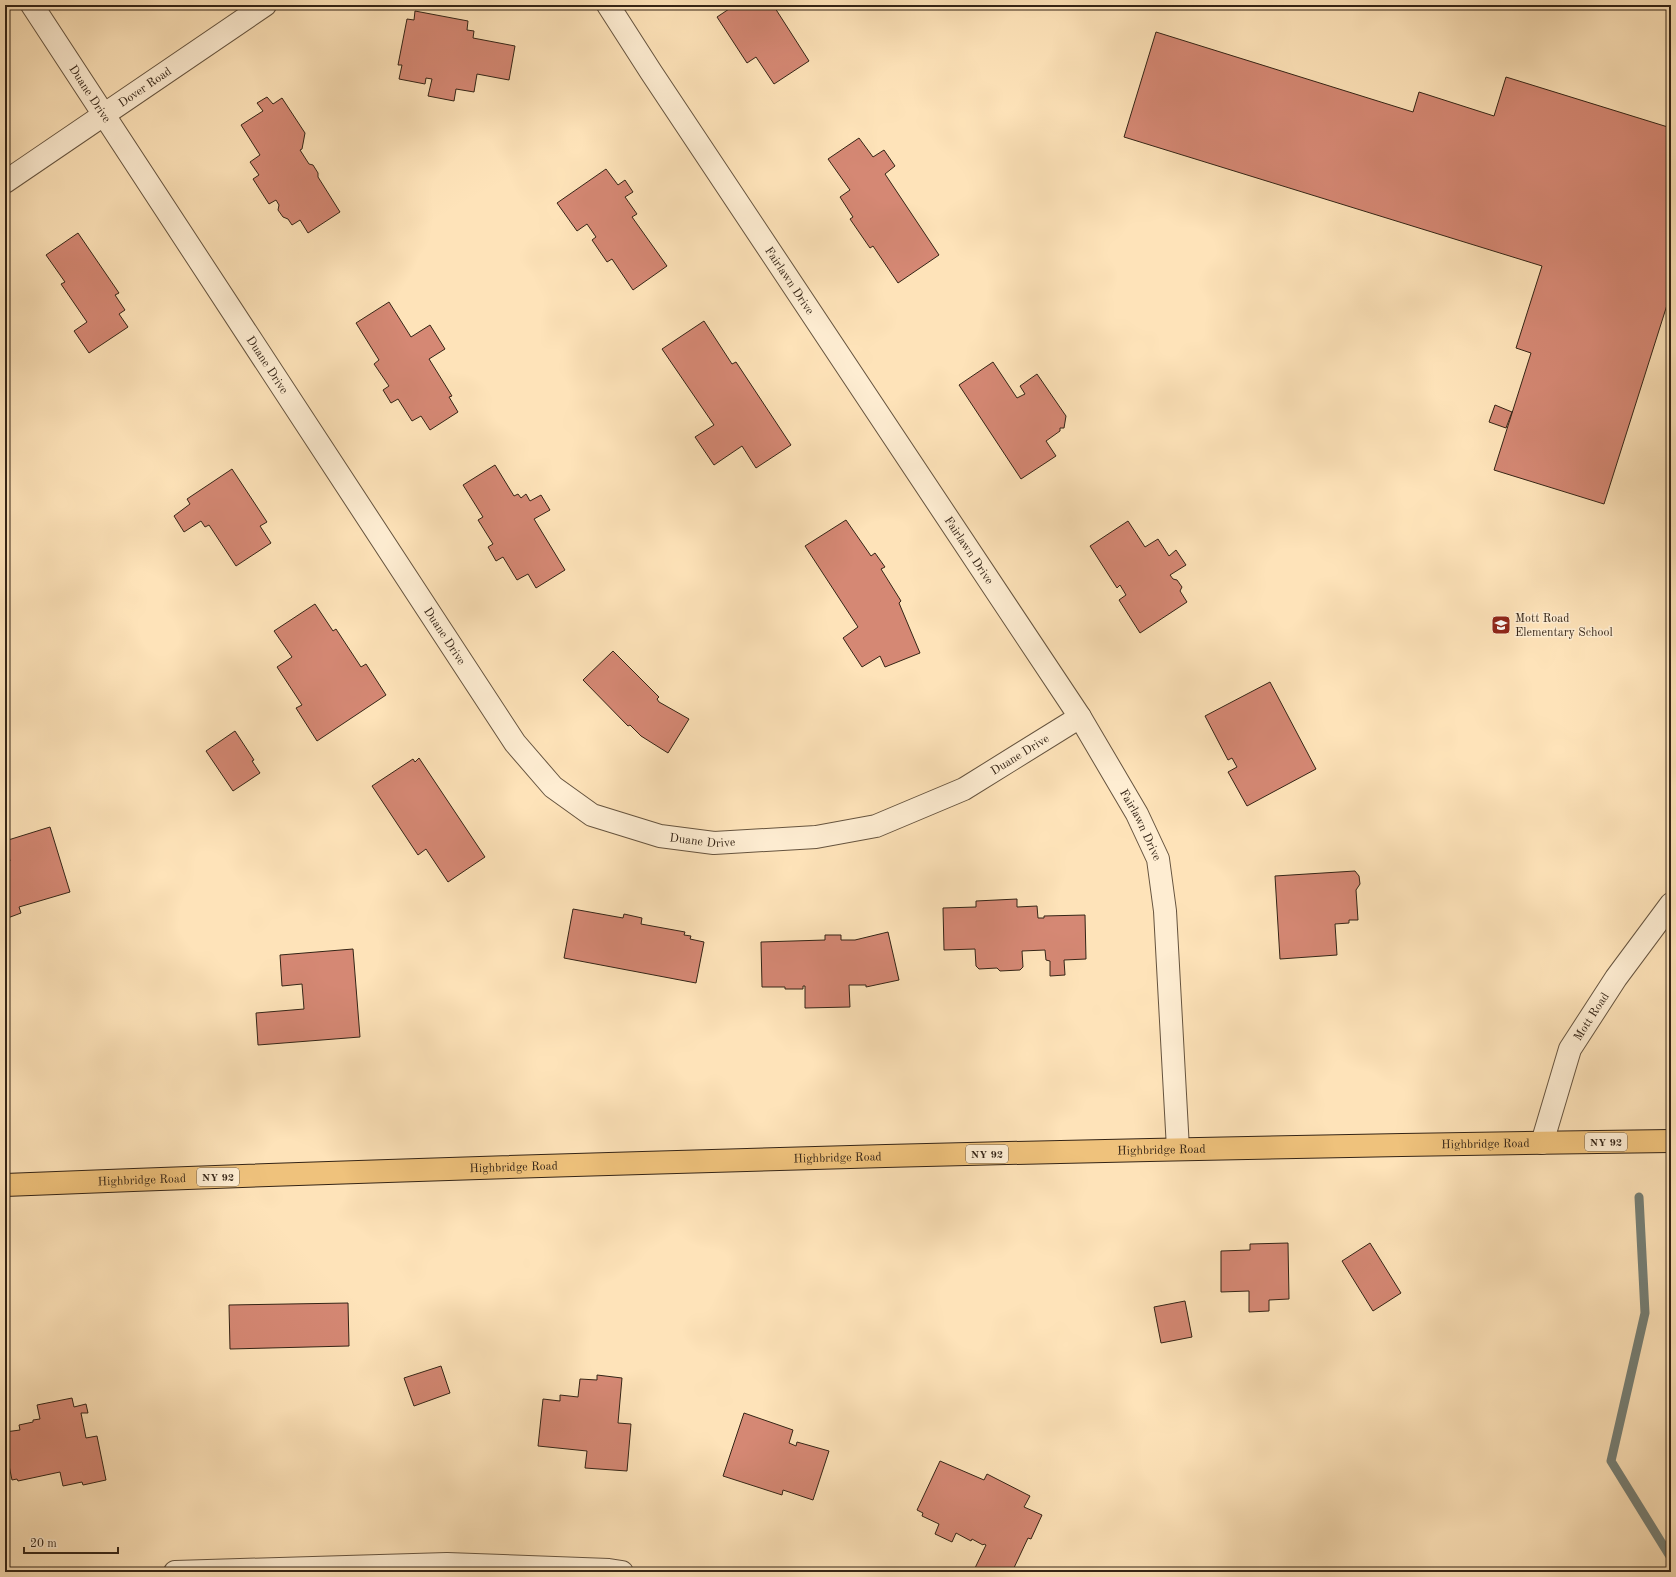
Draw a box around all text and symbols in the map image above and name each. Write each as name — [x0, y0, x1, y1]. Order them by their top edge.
street label: Duane Drive — [66, 63, 113, 126]
street label: Dover Road — [117, 66, 174, 110]
street label: Fairlawn Drive — [762, 245, 816, 317]
street label: Duane Drive — [244, 334, 290, 397]
street label: Fairlawn Drive — [942, 515, 995, 587]
street label: Duane Drive — [421, 606, 467, 668]
place label: Mott Road Elementary School — [1515, 613, 1613, 639]
school or university icon: Mott Road Elementary School — [1490, 614, 1512, 636]
street label: Duane Drive — [989, 733, 1052, 778]
street label: Fairlawn Drive — [1117, 787, 1163, 863]
street label: Duane Drive — [669, 832, 736, 850]
street label: Mott Road — [1572, 991, 1612, 1043]
road number: NY 92 — [1585, 1133, 1627, 1151]
street label: Highbridge Road — [1441, 1138, 1530, 1151]
street label: Highbridge Road — [1117, 1144, 1206, 1158]
road number: NY 92 — [966, 1145, 1008, 1163]
street label: Highbridge Road — [793, 1151, 882, 1166]
street label: Highbridge Road — [469, 1160, 558, 1175]
road number: NY 92 — [197, 1168, 239, 1186]
street label: Highbridge Road — [97, 1173, 186, 1188]
scale bar — [24, 1529, 118, 1555]
text: 20 m — [30, 1538, 57, 1550]

